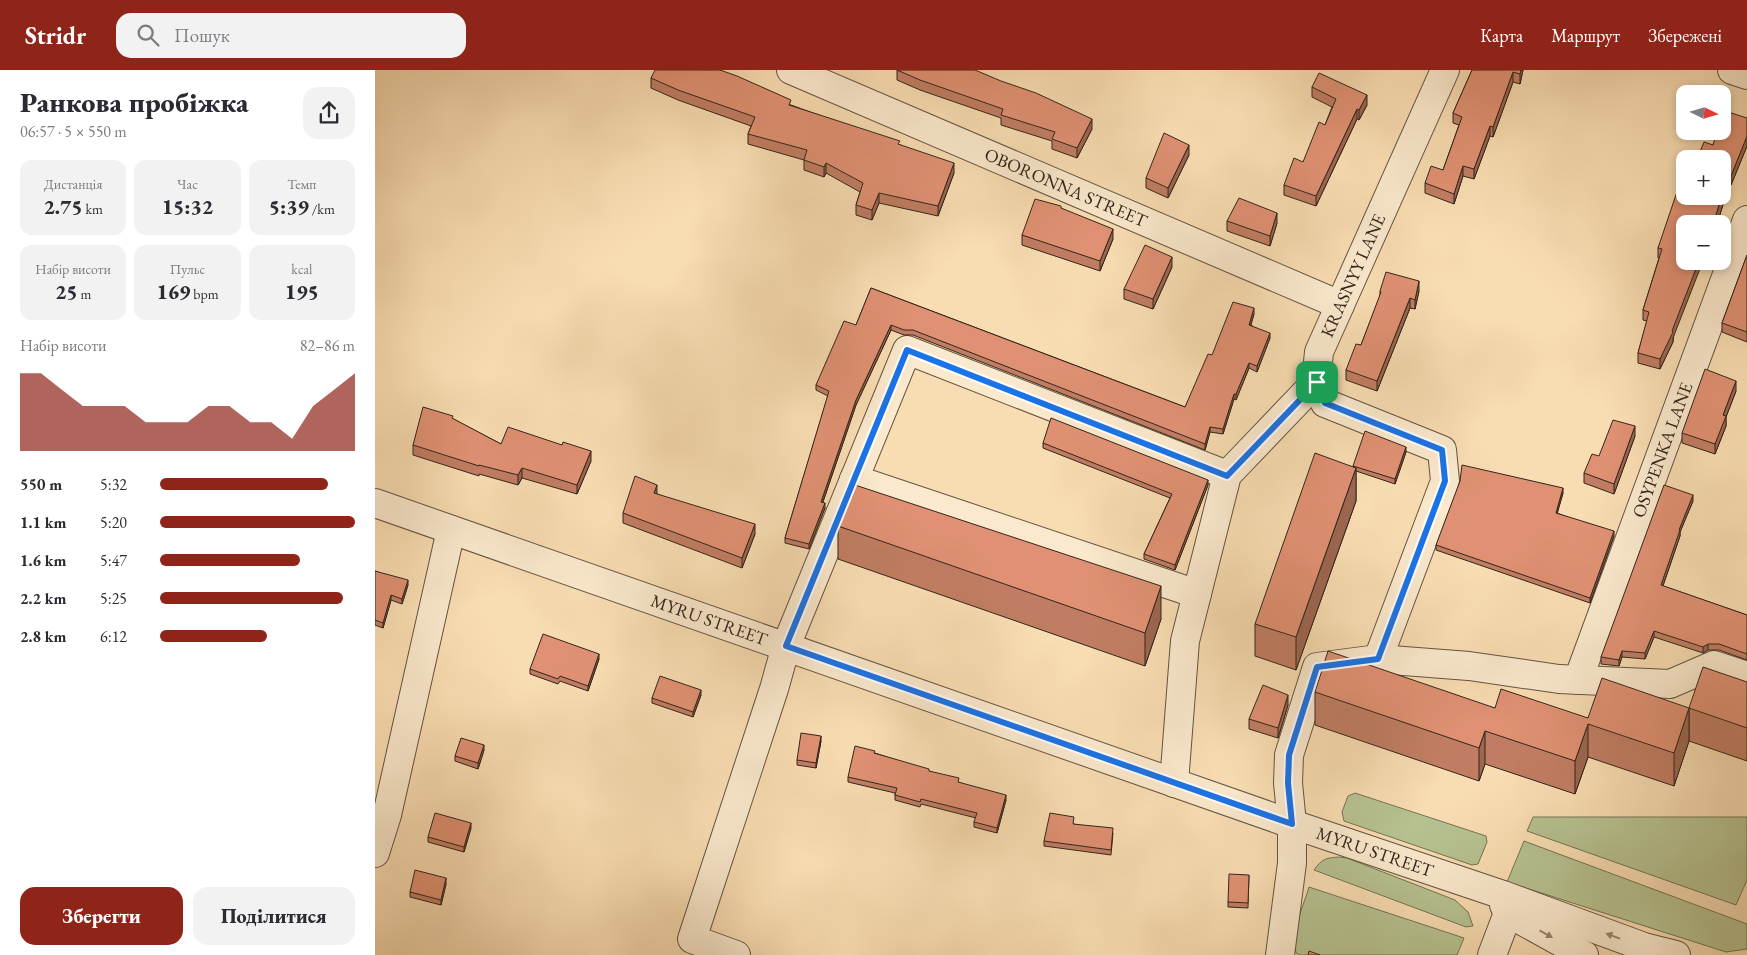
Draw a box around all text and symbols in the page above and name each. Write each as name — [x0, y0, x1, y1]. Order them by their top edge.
search box — [116, 13, 466, 58]
text: Stridr — [25, 20, 86, 51]
icon: search — [134, 21, 162, 49]
text: Пошук — [174, 23, 230, 48]
text: Карта — [1480, 24, 1523, 47]
text: Маршрут — [1551, 24, 1620, 47]
text: Збережені — [1648, 24, 1722, 47]
text: Ранкова пробіжка — [20, 84, 249, 120]
north arrow — [1676, 85, 1731, 140]
map controls — [1676, 85, 1731, 270]
button: share — [303, 87, 355, 139]
text: 06:57 · 5 × 550 m — [20, 121, 127, 142]
street label: OBORONNA STREET — [981, 142, 1152, 233]
button: + — [1676, 150, 1731, 205]
text: Дистанція — [44, 175, 102, 193]
text: Час — [177, 175, 198, 193]
text: Темп — [287, 175, 316, 193]
text: 2.75 — [43, 193, 83, 220]
text: 15:32 — [162, 193, 213, 220]
text: 5:39 — [269, 193, 309, 220]
text: km — [83, 200, 103, 218]
text: /km — [309, 200, 335, 218]
street label: KRASNYY LANE — [1315, 210, 1390, 341]
button: − — [1676, 215, 1731, 270]
text: Набір висоти — [35, 260, 111, 278]
text: Пульс — [170, 260, 205, 278]
text: kcal — [291, 260, 312, 278]
text: 25 — [55, 278, 78, 305]
text: 169 — [156, 278, 190, 305]
text: 195 — [285, 278, 319, 305]
text: m — [78, 285, 91, 303]
text: bpm — [190, 285, 219, 303]
text: Набір висоти — [20, 335, 106, 356]
text: 82–86 m — [300, 335, 355, 356]
pin — [1296, 361, 1338, 403]
icon: arrive — [1303, 368, 1331, 396]
street label: OSYPENKA LANE — [1627, 379, 1697, 521]
text: 550 m — [20, 474, 62, 495]
text: 5:32 — [100, 474, 127, 495]
text: 1.1 km — [20, 512, 66, 533]
text: 5:20 — [100, 512, 127, 533]
text: 1.6 km — [20, 550, 66, 571]
text: 5:47 — [100, 550, 127, 571]
text: 2.2 km — [20, 588, 66, 609]
text: 5:25 — [100, 588, 127, 609]
street label: MYRU STREET — [648, 588, 772, 651]
text: 2.8 km — [20, 626, 66, 647]
text: 6:12 — [100, 626, 127, 647]
street label: MYRU STREET — [1314, 821, 1437, 882]
button: Зберегти — [20, 887, 183, 945]
button: Поділитися — [193, 887, 355, 945]
one-way arrow — [1539, 930, 1553, 938]
one-way arrow — [1605, 932, 1620, 940]

